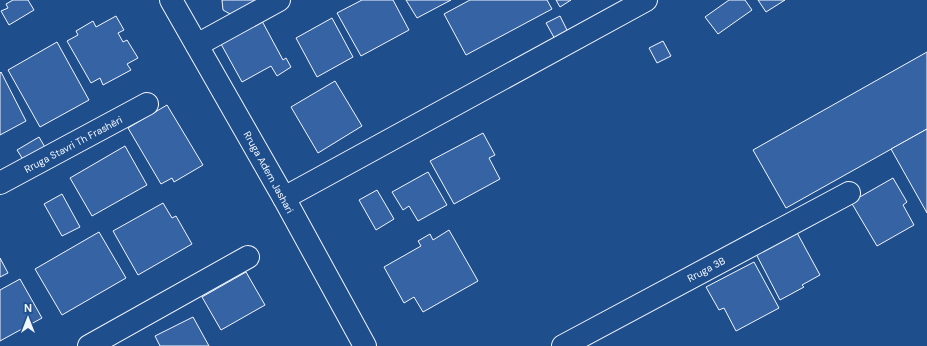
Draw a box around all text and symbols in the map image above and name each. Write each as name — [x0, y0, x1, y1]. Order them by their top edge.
street label: Rruga Stavri Th Frashëri — [22, 113, 124, 176]
street label: Rruga Adem Jashari — [241, 129, 296, 215]
street label: Rruga 3B — [685, 254, 727, 285]
north arrow — [8, 298, 48, 338]
text: N — [24, 301, 32, 315]

